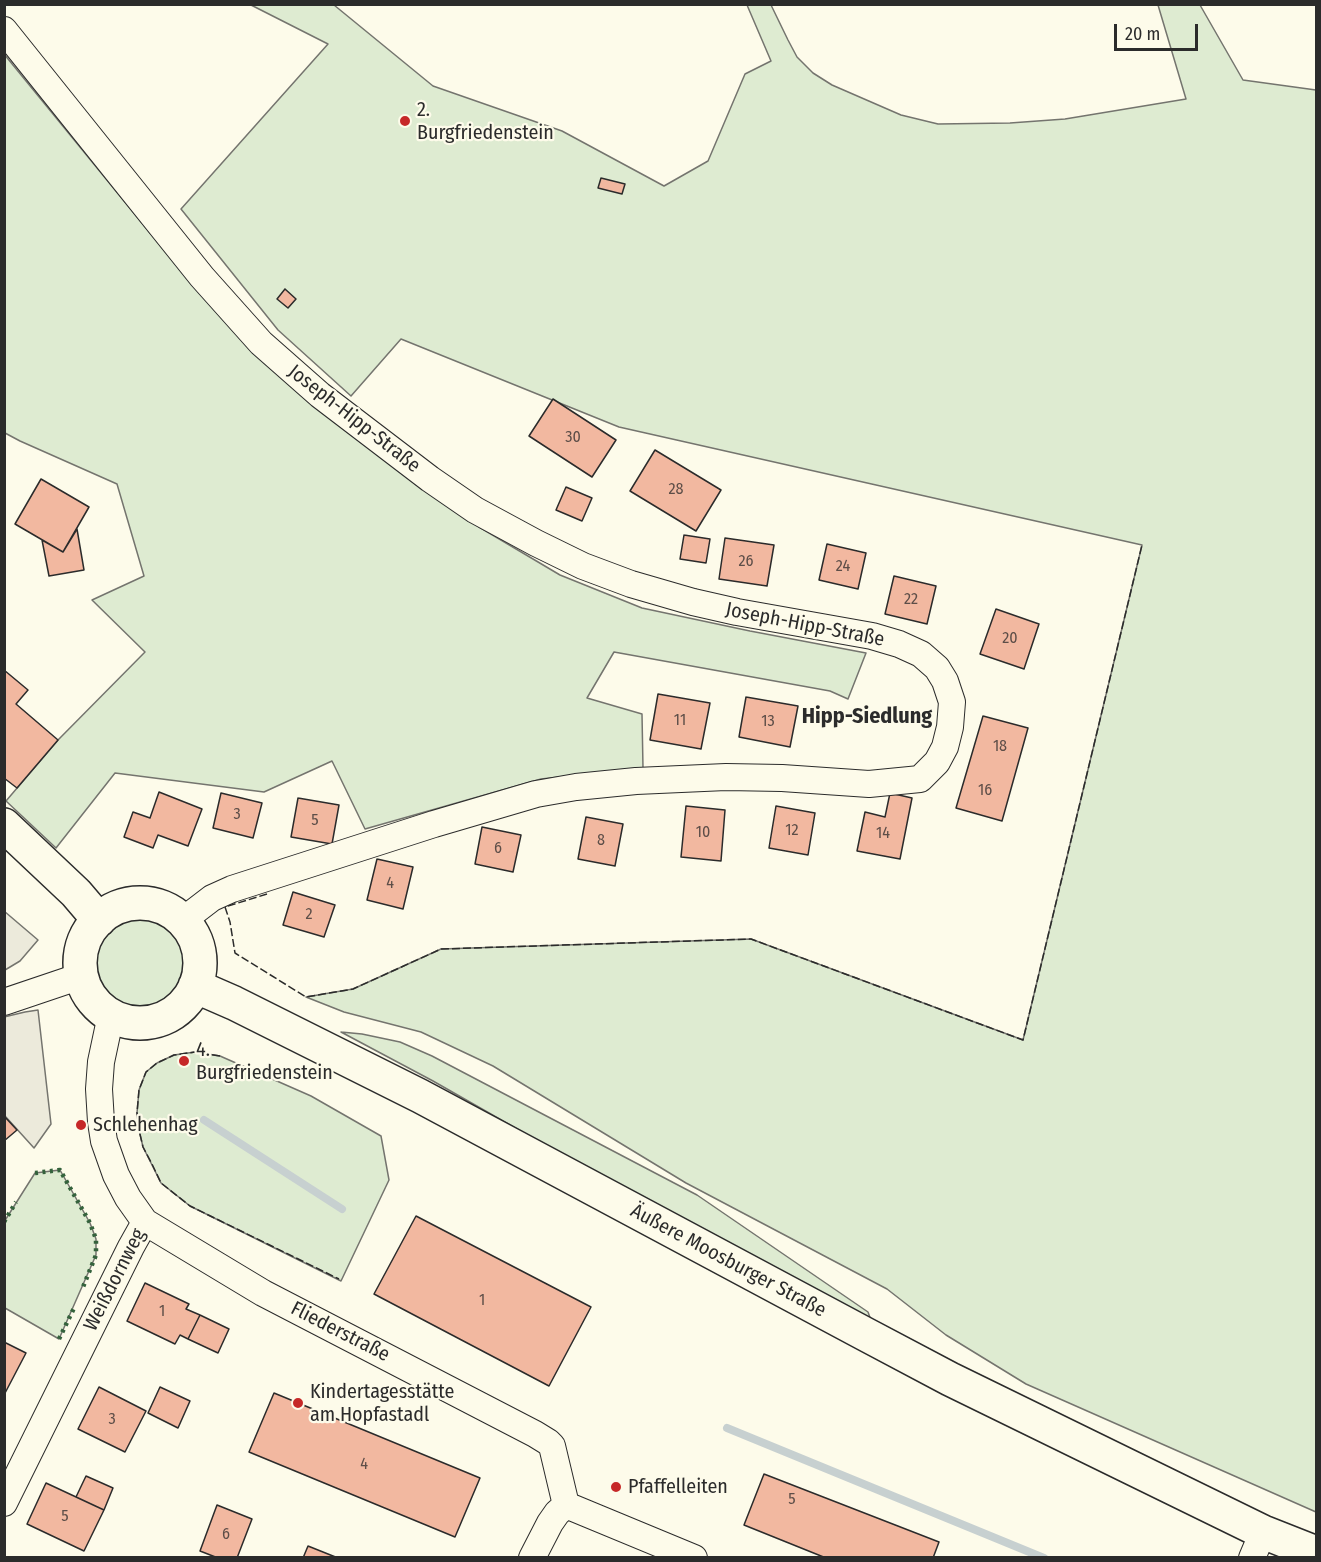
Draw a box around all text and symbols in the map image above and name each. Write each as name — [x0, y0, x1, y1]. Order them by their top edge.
scale bar — [1117, 12, 1201, 50]
text: 20 m — [1125, 23, 1160, 45]
place label: 2. Burgfriedenstein — [417, 98, 554, 145]
marker: 2. Burgfriedenstein — [398, 114, 412, 128]
street label: Joseph-Hipp-Straße — [283, 360, 425, 478]
house number: 30 — [565, 428, 581, 448]
house number: 28 — [668, 480, 684, 500]
house number: 26 — [739, 552, 753, 572]
house number: 24 — [836, 557, 850, 577]
house number: 22 — [904, 590, 918, 610]
street label: Joseph-Hipp-Straße — [724, 598, 886, 652]
house number: 20 — [1002, 629, 1018, 649]
district label: Hipp-Siedlung — [802, 704, 932, 730]
house number: 11 — [674, 711, 686, 731]
house number: 13 — [761, 712, 775, 732]
house number: 18 — [993, 737, 1007, 757]
house number: 16 — [978, 781, 992, 801]
house number: 3 — [233, 805, 241, 825]
house number: 5 — [311, 811, 319, 831]
house number: 12 — [785, 821, 799, 841]
house number: 10 — [696, 823, 710, 843]
house number: 14 — [876, 824, 890, 844]
house number: 8 — [597, 831, 605, 851]
house number: 6 — [494, 839, 502, 859]
house number: 4 — [386, 874, 394, 894]
house number: 2 — [305, 905, 313, 925]
place label: 4. Burgfriedenstein — [196, 1038, 333, 1085]
marker: 4. Burgfriedenstein — [177, 1054, 191, 1068]
place label: Schlehenhag — [93, 1113, 198, 1137]
marker: Schlehenhag — [74, 1118, 88, 1132]
street label: Äußere Moosburger Straße — [626, 1199, 830, 1323]
street label: Weißdornweg — [79, 1225, 151, 1335]
house number: 1 — [479, 1291, 485, 1311]
street label: Fliederstraße — [286, 1297, 394, 1367]
house number: 1 — [159, 1302, 165, 1322]
place label: Kindertagesstätte am Hopfastadl — [310, 1380, 454, 1427]
marker: Kindertagesstätte am Hopfastadl — [291, 1396, 305, 1410]
house number: 3 — [108, 1410, 116, 1430]
house number: 4 — [360, 1455, 368, 1475]
place label: Pfaffelleiten — [628, 1475, 728, 1499]
marker: Pfaffelleiten — [609, 1480, 623, 1494]
house number: 5 — [788, 1490, 796, 1510]
house number: 5 — [61, 1507, 69, 1527]
house number: 6 — [222, 1525, 230, 1545]

